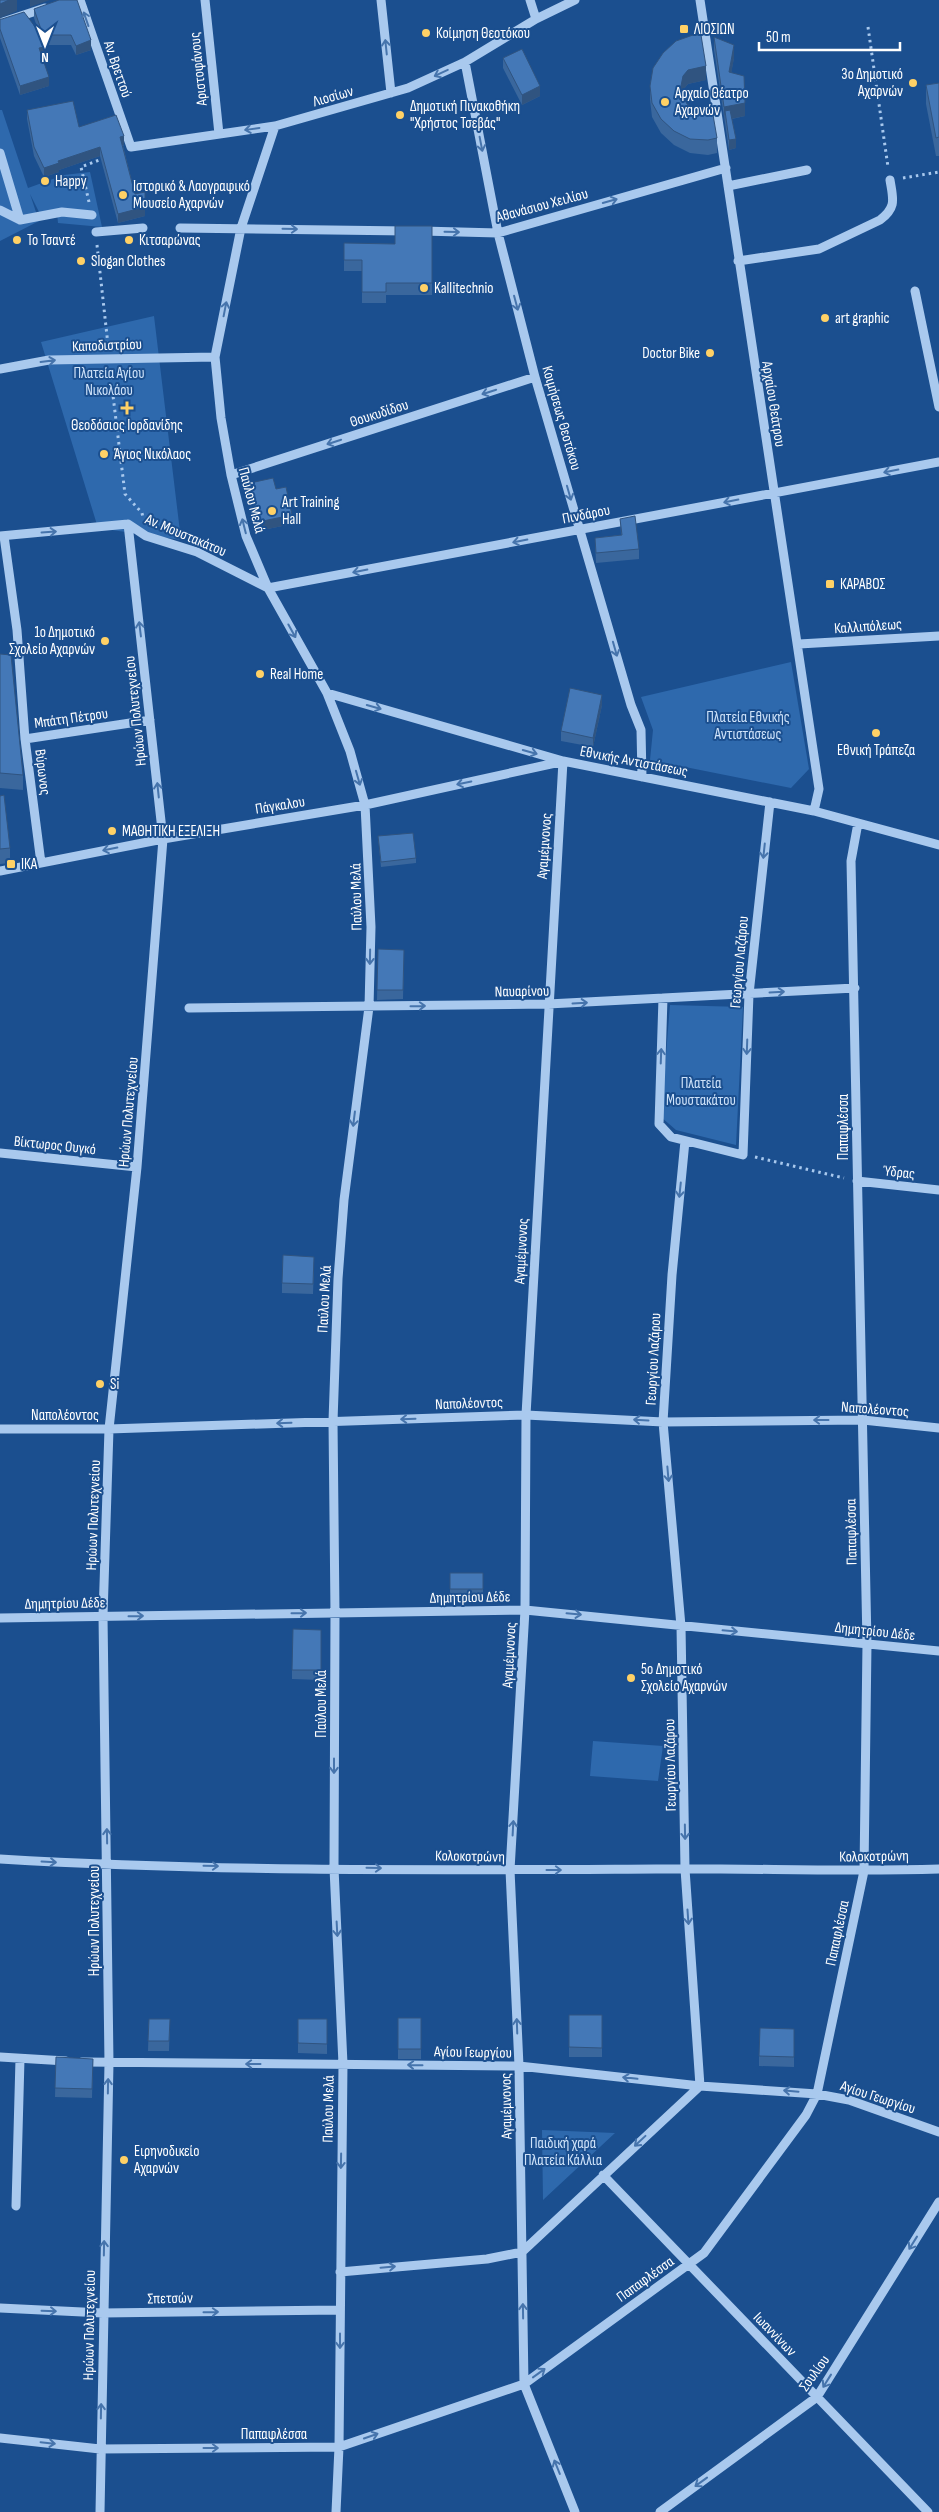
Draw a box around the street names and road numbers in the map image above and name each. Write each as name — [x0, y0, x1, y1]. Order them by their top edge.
street label: Αριστοφάνους — [185, 31, 212, 108]
street label: Αν. Βρεττού — [99, 37, 136, 100]
street label: Λιοσίων — [310, 82, 356, 112]
street label: Αθανάσιου Χειλίου — [493, 184, 590, 227]
street label: Καποδιστρίου — [72, 335, 142, 356]
street label: Αρχαίου Θεάτρου — [757, 359, 790, 448]
street label: Κοιμήσεως Θεοτόκου — [538, 364, 585, 473]
street label: Θουκυδίδου — [348, 395, 411, 432]
street label: Παύλου Μελά — [234, 465, 270, 536]
street label: Πινδάρου — [561, 501, 612, 528]
street label: Αν. Μουστακάτου — [141, 509, 229, 561]
street label: Καλλιπόλεως — [833, 615, 903, 638]
street label: Ηρώων Πολυτεχνείου — [120, 655, 151, 767]
street label: Μπάτη Πέτρου — [33, 704, 109, 733]
street label: Εθνικής Αντιστάσεως — [578, 742, 690, 781]
street label: Βύρωνος — [30, 748, 55, 796]
street label: Πάγκαλου — [254, 792, 306, 819]
street label: Αγαμέμνονος — [533, 812, 556, 881]
street label: Παύλου Μελά — [346, 862, 367, 931]
street label: Γεωργίου Λαζάρου — [726, 915, 753, 1009]
street label: Ναυαρίνου — [495, 982, 550, 1001]
street label: Ηρώων Πολυτεχνείου — [114, 1056, 143, 1168]
street label: Παπαφλέσσα — [834, 1093, 853, 1160]
street label: Βίκτωρος Ουγκό — [13, 1132, 97, 1159]
street label: Ύδρας — [881, 1161, 916, 1184]
street label: Αγαμέμνονος — [510, 1217, 533, 1286]
street label: Παύλου Μελά — [313, 1264, 336, 1333]
street label: Γεωργίου Λαζάρου — [642, 1312, 665, 1406]
street label: Ναπολέοντος — [435, 1393, 503, 1414]
street label: Ναπολέοντος — [840, 1398, 910, 1421]
street label: Ναπολέοντος — [31, 1406, 99, 1425]
street label: Ηρώων Πολυτεχνείου — [82, 1459, 105, 1571]
street label: Παπαφλέσσα — [841, 1498, 862, 1565]
street label: Δημητρίου Δέδε — [430, 1587, 511, 1608]
street label: Δημητρίου Δέδε — [25, 1593, 106, 1614]
street label: Δημητρίου Δέδε — [834, 1618, 916, 1645]
street label: Αγαμέμνονος — [498, 1621, 521, 1690]
street label: Παύλου Μελά — [312, 1670, 331, 1738]
street label: Γεωργίου Λαζάρου — [660, 1719, 681, 1811]
street label: Κολοκοτρώνη — [435, 1846, 505, 1867]
street label: Κολοκοτρώνη — [839, 1846, 909, 1867]
street label: Ηρώων Πολυτεχνείου — [85, 1866, 104, 1976]
street label: Παπαφλέσσα — [821, 1898, 854, 1968]
street label: Αγίου Γεωργίου — [433, 2042, 512, 2063]
street label: Αγαμέμνονος — [496, 2073, 517, 2140]
street label: Παύλου Μελά — [318, 2074, 339, 2143]
street label: Αγίου Γεωργίου — [837, 2076, 918, 2119]
street label: Παπαφλέσσα — [613, 2252, 678, 2307]
street label: Ηρώων Πολυτεχνείου — [79, 2270, 100, 2380]
street label: Σπετσών — [147, 2289, 193, 2308]
street label: Ιωαννίνων — [749, 2308, 800, 2361]
street label: Σουλίου — [795, 2351, 834, 2395]
street label: Παπαφλέσσα — [241, 2425, 308, 2444]

